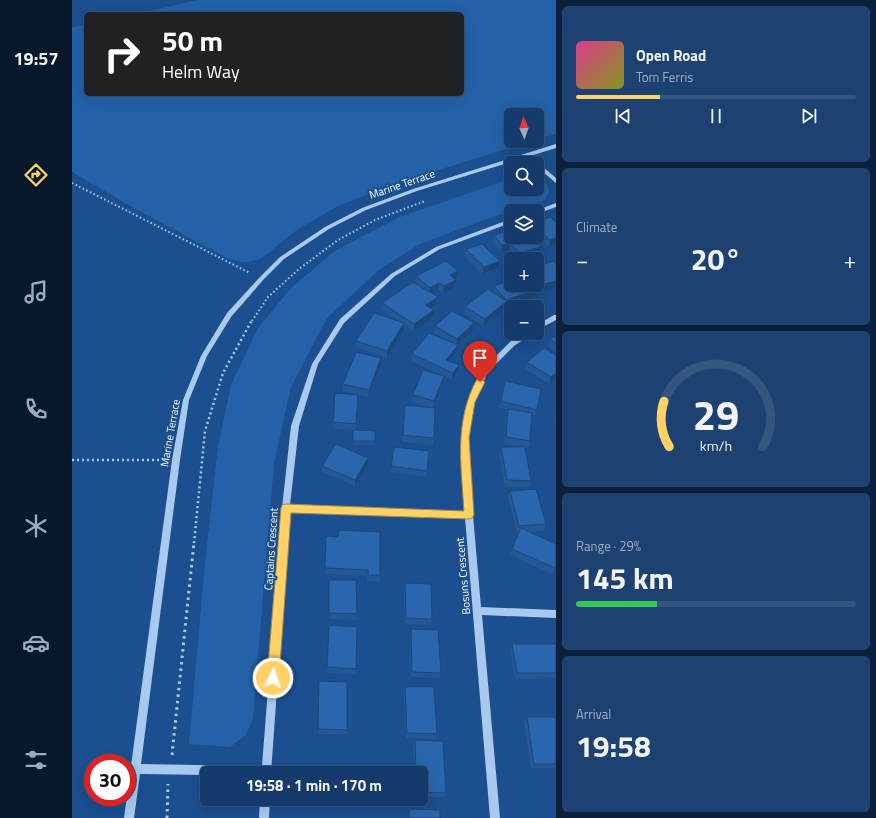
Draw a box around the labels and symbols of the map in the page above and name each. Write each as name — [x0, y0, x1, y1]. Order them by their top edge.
north arrow — [504, 108, 544, 148]
street label: Marine Terrace — [367, 165, 437, 203]
pin — [463, 341, 497, 382]
street label: Marine Terrace — [156, 397, 184, 468]
street label: Captains Crescent — [260, 507, 282, 591]
street label: Bosuns Crescent — [452, 537, 474, 615]
position arrow — [252, 657, 294, 699]
speed limit sign: 30 — [84, 754, 136, 806]

